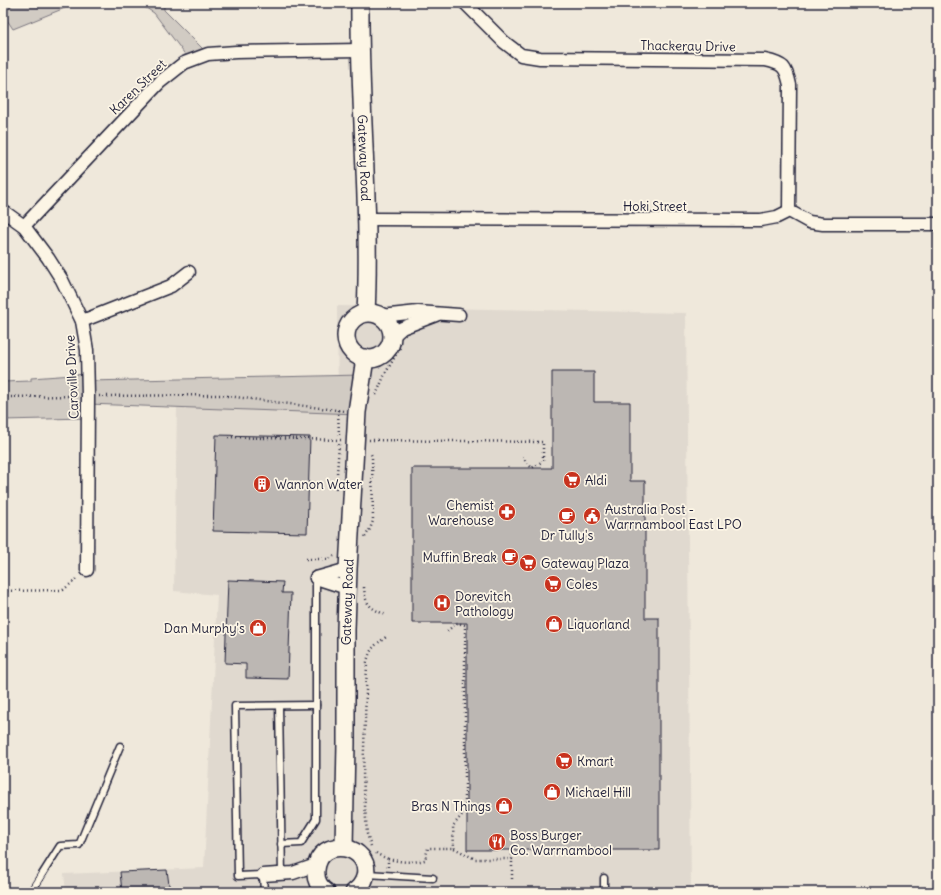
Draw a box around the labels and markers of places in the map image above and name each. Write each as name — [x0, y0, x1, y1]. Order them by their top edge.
supermarket icon: Aldi — [562, 470, 582, 490]
place label: Aldi — [585, 472, 607, 489]
building icon: Wannon Water — [252, 474, 272, 494]
place label: Wannon Water — [275, 476, 363, 493]
place label: Chemist Warehouse — [428, 497, 495, 529]
place label: Australia Post - Warrnambool East LPO — [605, 501, 742, 533]
pharmacy icon: Chemist Warehouse — [497, 502, 517, 522]
cafe icon: Dr Tully's — [557, 506, 577, 526]
public building icon: Australia Post - Warrnambool East LPO — [582, 506, 602, 526]
place label: Dr Tully's — [541, 527, 593, 544]
cafe icon: Muffin Break — [500, 547, 520, 567]
place label: Muffin Break — [422, 549, 497, 566]
supermarket icon: Gateway Plaza — [518, 553, 538, 573]
place label: Gateway Plaza — [541, 555, 629, 572]
supermarket icon: Coles — [543, 574, 563, 594]
place label: Coles — [566, 576, 598, 593]
place label: Dorevitch Pathology — [455, 588, 514, 620]
hospital icon: Dorevitch Pathology — [432, 593, 452, 613]
shop icon: Liquorland — [544, 614, 564, 634]
place label: Liquorland — [567, 616, 630, 633]
shop icon: Dan Murphy's — [248, 618, 268, 638]
place label: Dan Murphy's — [164, 620, 245, 637]
supermarket icon: Kmart — [554, 751, 574, 771]
place label: Kmart — [577, 753, 614, 770]
shop icon: Michael Hill — [542, 782, 562, 802]
place label: Michael Hill — [565, 784, 631, 801]
shop icon: Bras N Things — [494, 796, 514, 816]
place label: Bras N Things — [411, 798, 491, 815]
place label: Boss Burger Co. Warrnambool — [510, 827, 612, 859]
restaurant icon: Boss Burger Co. Warrnambool — [487, 832, 507, 852]

